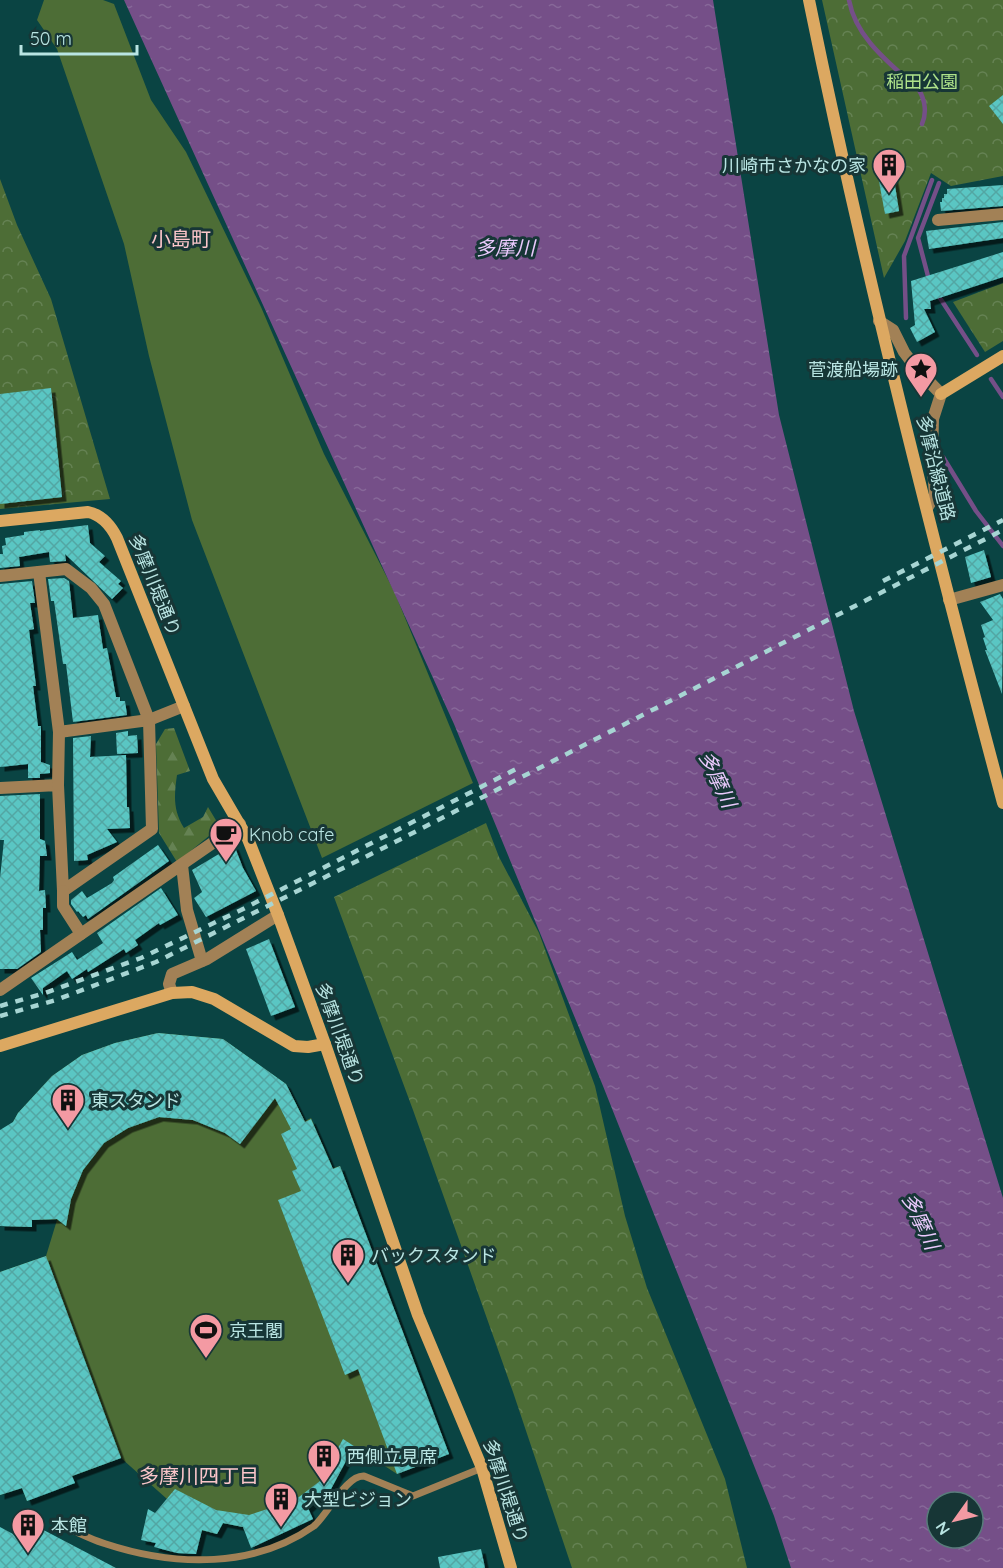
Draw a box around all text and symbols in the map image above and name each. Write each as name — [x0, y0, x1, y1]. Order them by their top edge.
scale bar — [21, 18, 136, 56]
text: 50 m — [30, 27, 72, 50]
park label: 稲田公園 — [886, 70, 958, 93]
building icon: 川崎市さかなの家 — [871, 147, 907, 194]
place label: 川崎市さかなの家 — [722, 154, 866, 177]
district label: 小島町 — [151, 226, 211, 251]
water label: 多摩川 — [475, 235, 537, 260]
place icon: 菅渡船場跡 — [903, 351, 939, 398]
place label: 菅渡船場跡 — [808, 358, 898, 381]
street label: 多摩沿線道路 — [912, 413, 960, 523]
street label: 多摩川堤通り — [124, 531, 186, 639]
water label: 多摩川 — [694, 747, 743, 813]
cafe icon: Knob cafe — [208, 816, 244, 863]
place label: Knob cafe — [249, 823, 334, 846]
street label: 多摩川堤通り — [311, 979, 369, 1089]
building icon: 東スタンド — [50, 1082, 86, 1129]
place label: 東スタンド — [91, 1089, 181, 1112]
water label: 多摩川 — [897, 1189, 946, 1255]
building icon: バックスタンド — [330, 1237, 366, 1284]
place label: バックスタンド — [371, 1244, 496, 1267]
sports icon: 京王閣 — [188, 1312, 224, 1359]
place label: 京王閣 — [229, 1319, 283, 1342]
street label: 多摩川堤通り — [478, 1436, 534, 1546]
building icon: 西側立見席 — [306, 1438, 342, 1485]
place label: 西側立見席 — [347, 1445, 437, 1468]
district label: 多摩川四丁目 — [139, 1463, 259, 1488]
building icon: 大型ビジョン — [263, 1481, 299, 1528]
place label: 大型ビジョン — [304, 1488, 412, 1511]
north arrow — [925, 1490, 985, 1550]
building icon: 本館 — [10, 1507, 46, 1554]
place label: 本館 — [51, 1514, 87, 1537]
text: N — [931, 1518, 954, 1539]

